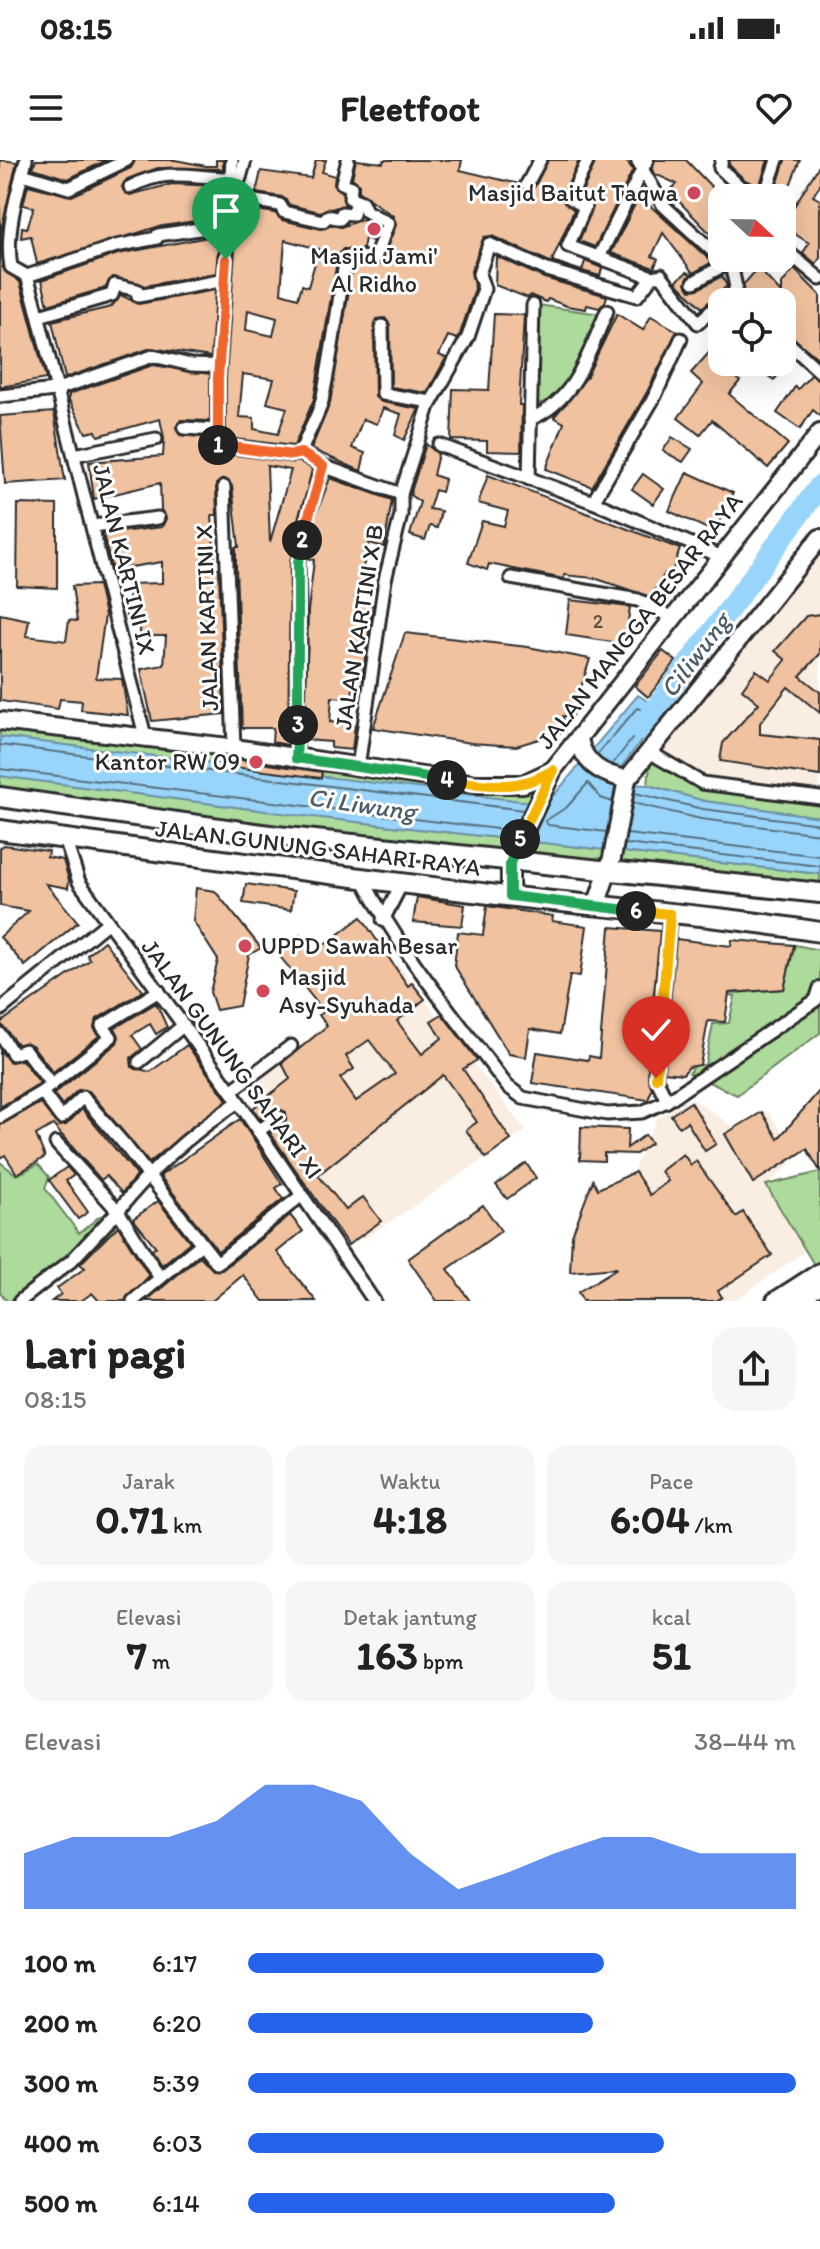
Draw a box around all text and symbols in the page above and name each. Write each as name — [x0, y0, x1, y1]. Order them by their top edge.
text: 08:15 — [40, 10, 112, 47]
icon: menu — [24, 86, 68, 130]
icon: heart — [752, 86, 796, 130]
text: Fleetfoot — [340, 87, 480, 130]
pin — [192, 177, 260, 259]
place label: Masjid Baitut Taqwa — [468, 178, 678, 207]
marker: Masjid Baitut Taqwa — [685, 184, 703, 202]
north arrow — [708, 184, 796, 272]
map controls — [708, 184, 796, 376]
icon: arrive — [204, 189, 248, 233]
marker: Masjid Jami' Al Ridho — [365, 220, 383, 238]
place label: Masjid Jami' Al Ridho — [310, 241, 438, 298]
button: locate — [708, 288, 796, 376]
pin: 1 — [198, 425, 238, 465]
text: 1 — [213, 431, 223, 458]
street label: JALAN KARTINI IX — [87, 461, 162, 657]
street label: JALAN MANGGA BESAR RAYA — [531, 487, 748, 754]
pin: 2 — [282, 520, 322, 560]
street label: JALAN KARTINI X B — [328, 522, 389, 732]
street label: JALAN KARTINI X — [189, 524, 224, 712]
text: 2 — [296, 526, 308, 553]
water label: Ciliwung — [653, 604, 739, 704]
house number: 2 — [593, 609, 604, 633]
pin: 3 — [278, 705, 318, 745]
text: 3 — [292, 711, 304, 738]
place label: Kantor RW 09 — [95, 747, 240, 776]
marker: Kantor RW 09 — [247, 753, 265, 771]
pin: 4 — [427, 760, 467, 800]
text: 4 — [440, 766, 454, 793]
water label: Ci Liwung — [306, 781, 422, 828]
street label: JALAN GUNUNG SAHARI RAYA — [154, 813, 482, 882]
pin: 5 — [500, 819, 540, 859]
text: 5 — [514, 825, 526, 852]
pin: 6 — [616, 891, 656, 931]
text: 6 — [630, 897, 642, 924]
place label: UPPD Sawah Besar — [261, 931, 457, 960]
street label: JALAN GUNUNG SAHARI XI — [136, 933, 329, 1184]
marker: UPPD Sawah Besar — [236, 937, 254, 955]
place label: Masjid Asy-Syuhada — [279, 962, 415, 1019]
marker: Masjid Asy-Syuhada — [254, 982, 272, 1000]
pin — [622, 996, 690, 1078]
icon: check — [634, 1008, 678, 1052]
text: Lari pagi — [24, 1326, 186, 1379]
button: share — [712, 1327, 796, 1411]
text: 08:15 — [24, 1383, 86, 1415]
text: Jarak — [122, 1468, 175, 1495]
text: Waktu — [379, 1468, 441, 1495]
text: Pace — [649, 1468, 693, 1495]
text: 0.71 — [95, 1495, 168, 1543]
text: 4:18 — [373, 1495, 447, 1543]
text: 6:04 — [610, 1495, 689, 1543]
text: km — [168, 1512, 202, 1539]
text: /km — [689, 1512, 733, 1539]
text: Elevasi — [116, 1604, 181, 1631]
text: Detak jantung — [343, 1604, 477, 1631]
text: kcal — [652, 1604, 691, 1631]
text: 7 — [127, 1631, 147, 1679]
text: 163 — [356, 1631, 418, 1679]
text: 51 — [652, 1631, 691, 1679]
text: m — [147, 1648, 170, 1675]
text: bpm — [418, 1648, 464, 1675]
text: Elevasi — [24, 1725, 101, 1757]
text: 38–44 m — [694, 1725, 796, 1757]
text: 100 m — [24, 1947, 96, 1979]
text: 6:17 — [152, 1947, 197, 1979]
text: 200 m — [24, 2007, 97, 2039]
text: 6:20 — [152, 2007, 202, 2039]
text: 300 m — [24, 2067, 98, 2099]
text: 5:39 — [152, 2067, 200, 2099]
text: 400 m — [24, 2127, 99, 2159]
text: 6:03 — [152, 2127, 202, 2159]
text: 500 m — [24, 2187, 97, 2219]
text: 6:14 — [152, 2187, 200, 2219]

